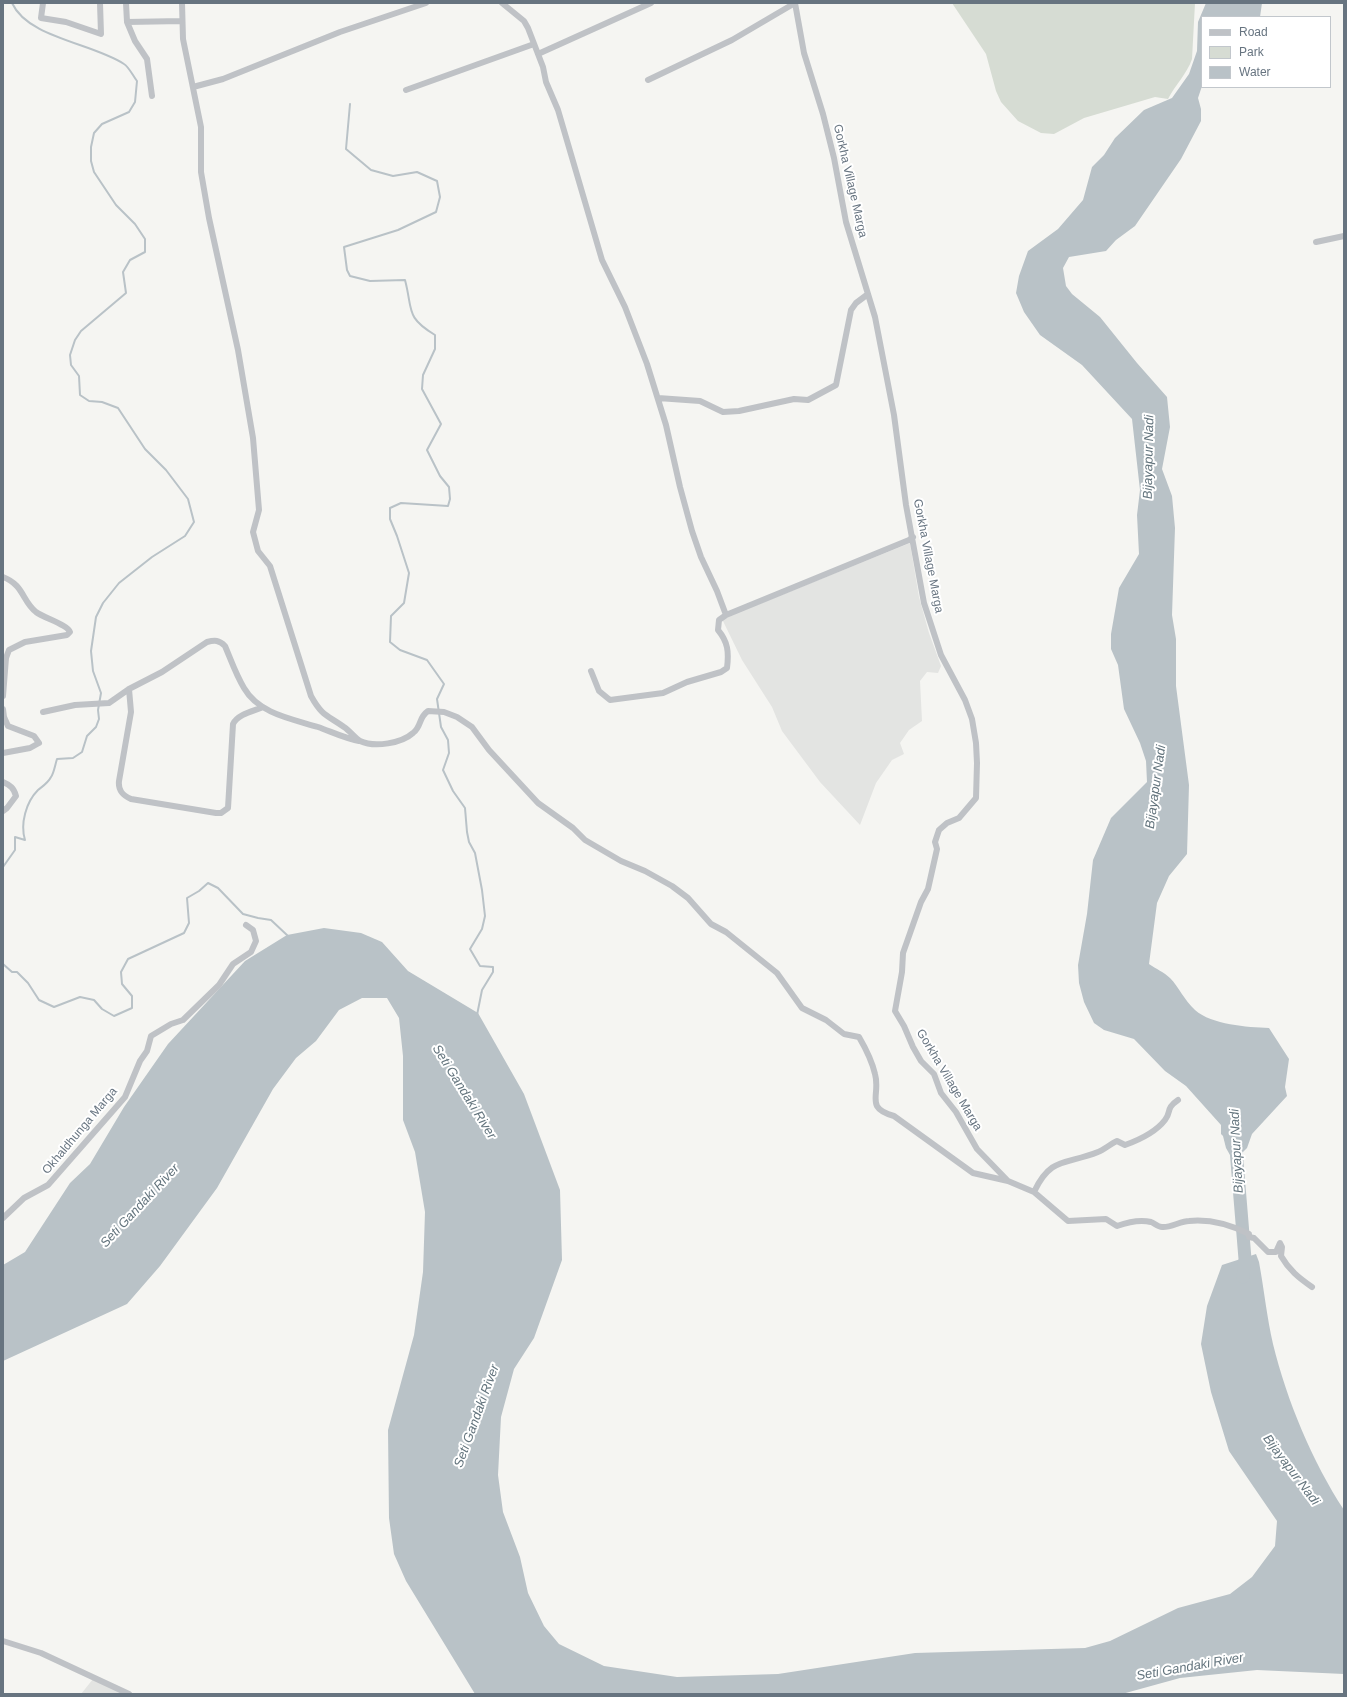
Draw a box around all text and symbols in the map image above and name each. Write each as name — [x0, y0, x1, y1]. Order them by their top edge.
legend — [1201, 16, 1331, 88]
text: Road — [1239, 25, 1268, 39]
text: Park — [1239, 45, 1264, 59]
text: Water — [1239, 65, 1271, 79]
street label: Gorkha Village Marga — [830, 123, 870, 239]
water label: Bijayapur Nadi — [1140, 415, 1158, 499]
street label: Gorkha Village Marga — [910, 498, 946, 614]
water label: Bijayapur Nadi — [1142, 744, 1170, 830]
street label: Gorkha Village Marga — [913, 1027, 985, 1133]
water label: Seti Gandaki River — [429, 1042, 499, 1142]
street label: Okhaldhunga Marga — [40, 1085, 120, 1177]
water label: Bijayapur Nadi — [1227, 1108, 1247, 1194]
water label: Seti Gandaki River — [97, 1161, 183, 1251]
water label: Seti Gandaki River — [451, 1362, 503, 1470]
water label: Bijayapur Nadi — [1259, 1432, 1323, 1508]
water label: Seti Gandaki River — [1135, 1650, 1245, 1684]

